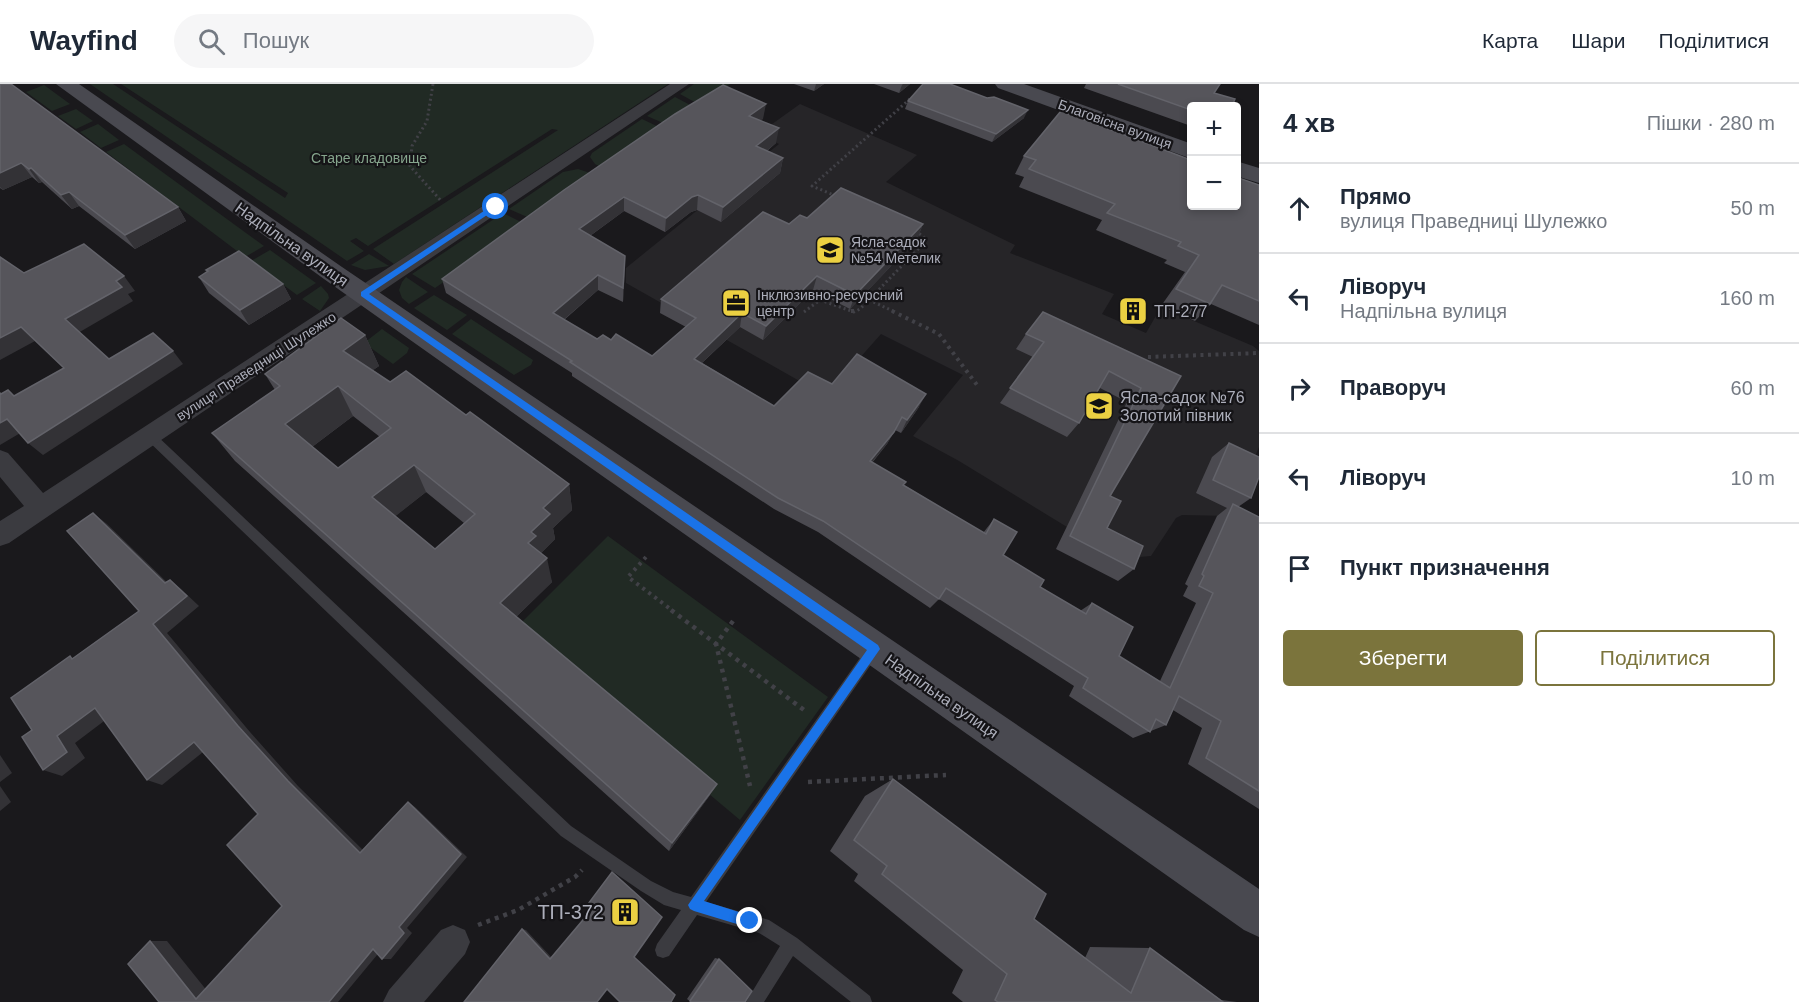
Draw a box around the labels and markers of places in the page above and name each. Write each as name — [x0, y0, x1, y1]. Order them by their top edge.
school or university icon: Ясла-садок №54 Метелик — [814, 234, 846, 266]
place label: Ясла-садок №54 Метелик — [851, 234, 941, 266]
office icon: Інклюзивно-ресурсний центр — [720, 287, 752, 319]
place label: Інклюзивно-ресурсний центр — [757, 287, 903, 319]
building icon: ТП-277 — [1117, 295, 1149, 327]
place label: ТП-277 — [1154, 303, 1207, 320]
place label: Ясла-садок №76 Золотий півник — [1120, 389, 1245, 424]
school or university icon: Ясла-садок №76 Золотий півник — [1083, 390, 1115, 422]
building icon: ТП-372 — [609, 896, 641, 928]
place label: ТП-372 — [537, 901, 604, 923]

